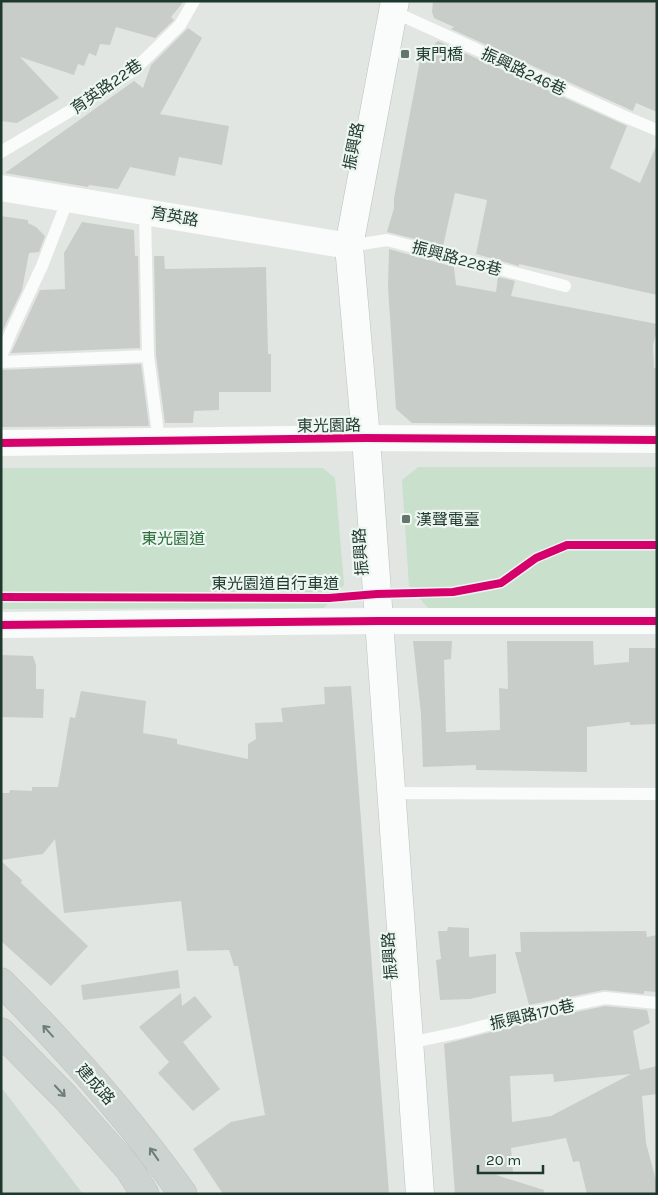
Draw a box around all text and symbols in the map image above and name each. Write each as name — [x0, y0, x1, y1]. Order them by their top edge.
street label: 振興路246巷 — [478, 44, 569, 99]
place label: 東門橋 — [415, 45, 463, 64]
marker: 東門橋 — [399, 48, 411, 60]
street label: 育英路22巷 — [67, 55, 146, 118]
street label: 振興路 — [340, 121, 367, 171]
street label: 育英路 — [150, 203, 200, 230]
street label: 振興路228巷 — [410, 237, 504, 280]
street label: 東光園路 — [297, 415, 361, 436]
place label: 漢聲電臺 — [416, 510, 480, 529]
marker: 漢聲電臺 — [400, 513, 412, 525]
street label: 振興路 — [349, 527, 372, 577]
park label: 東光園道 — [141, 529, 205, 548]
street label: 東光園道自行車道 — [211, 574, 339, 593]
street label: 振興路 — [378, 931, 401, 981]
street label: 振興路170巷 — [488, 996, 576, 1033]
one-way arrow — [43, 1024, 54, 1037]
street label: 建成路 — [73, 1060, 119, 1109]
one-way arrow — [54, 1085, 66, 1098]
scale bar — [478, 1142, 543, 1174]
one-way arrow — [149, 1147, 159, 1161]
text: 20 m — [486, 1151, 521, 1169]

